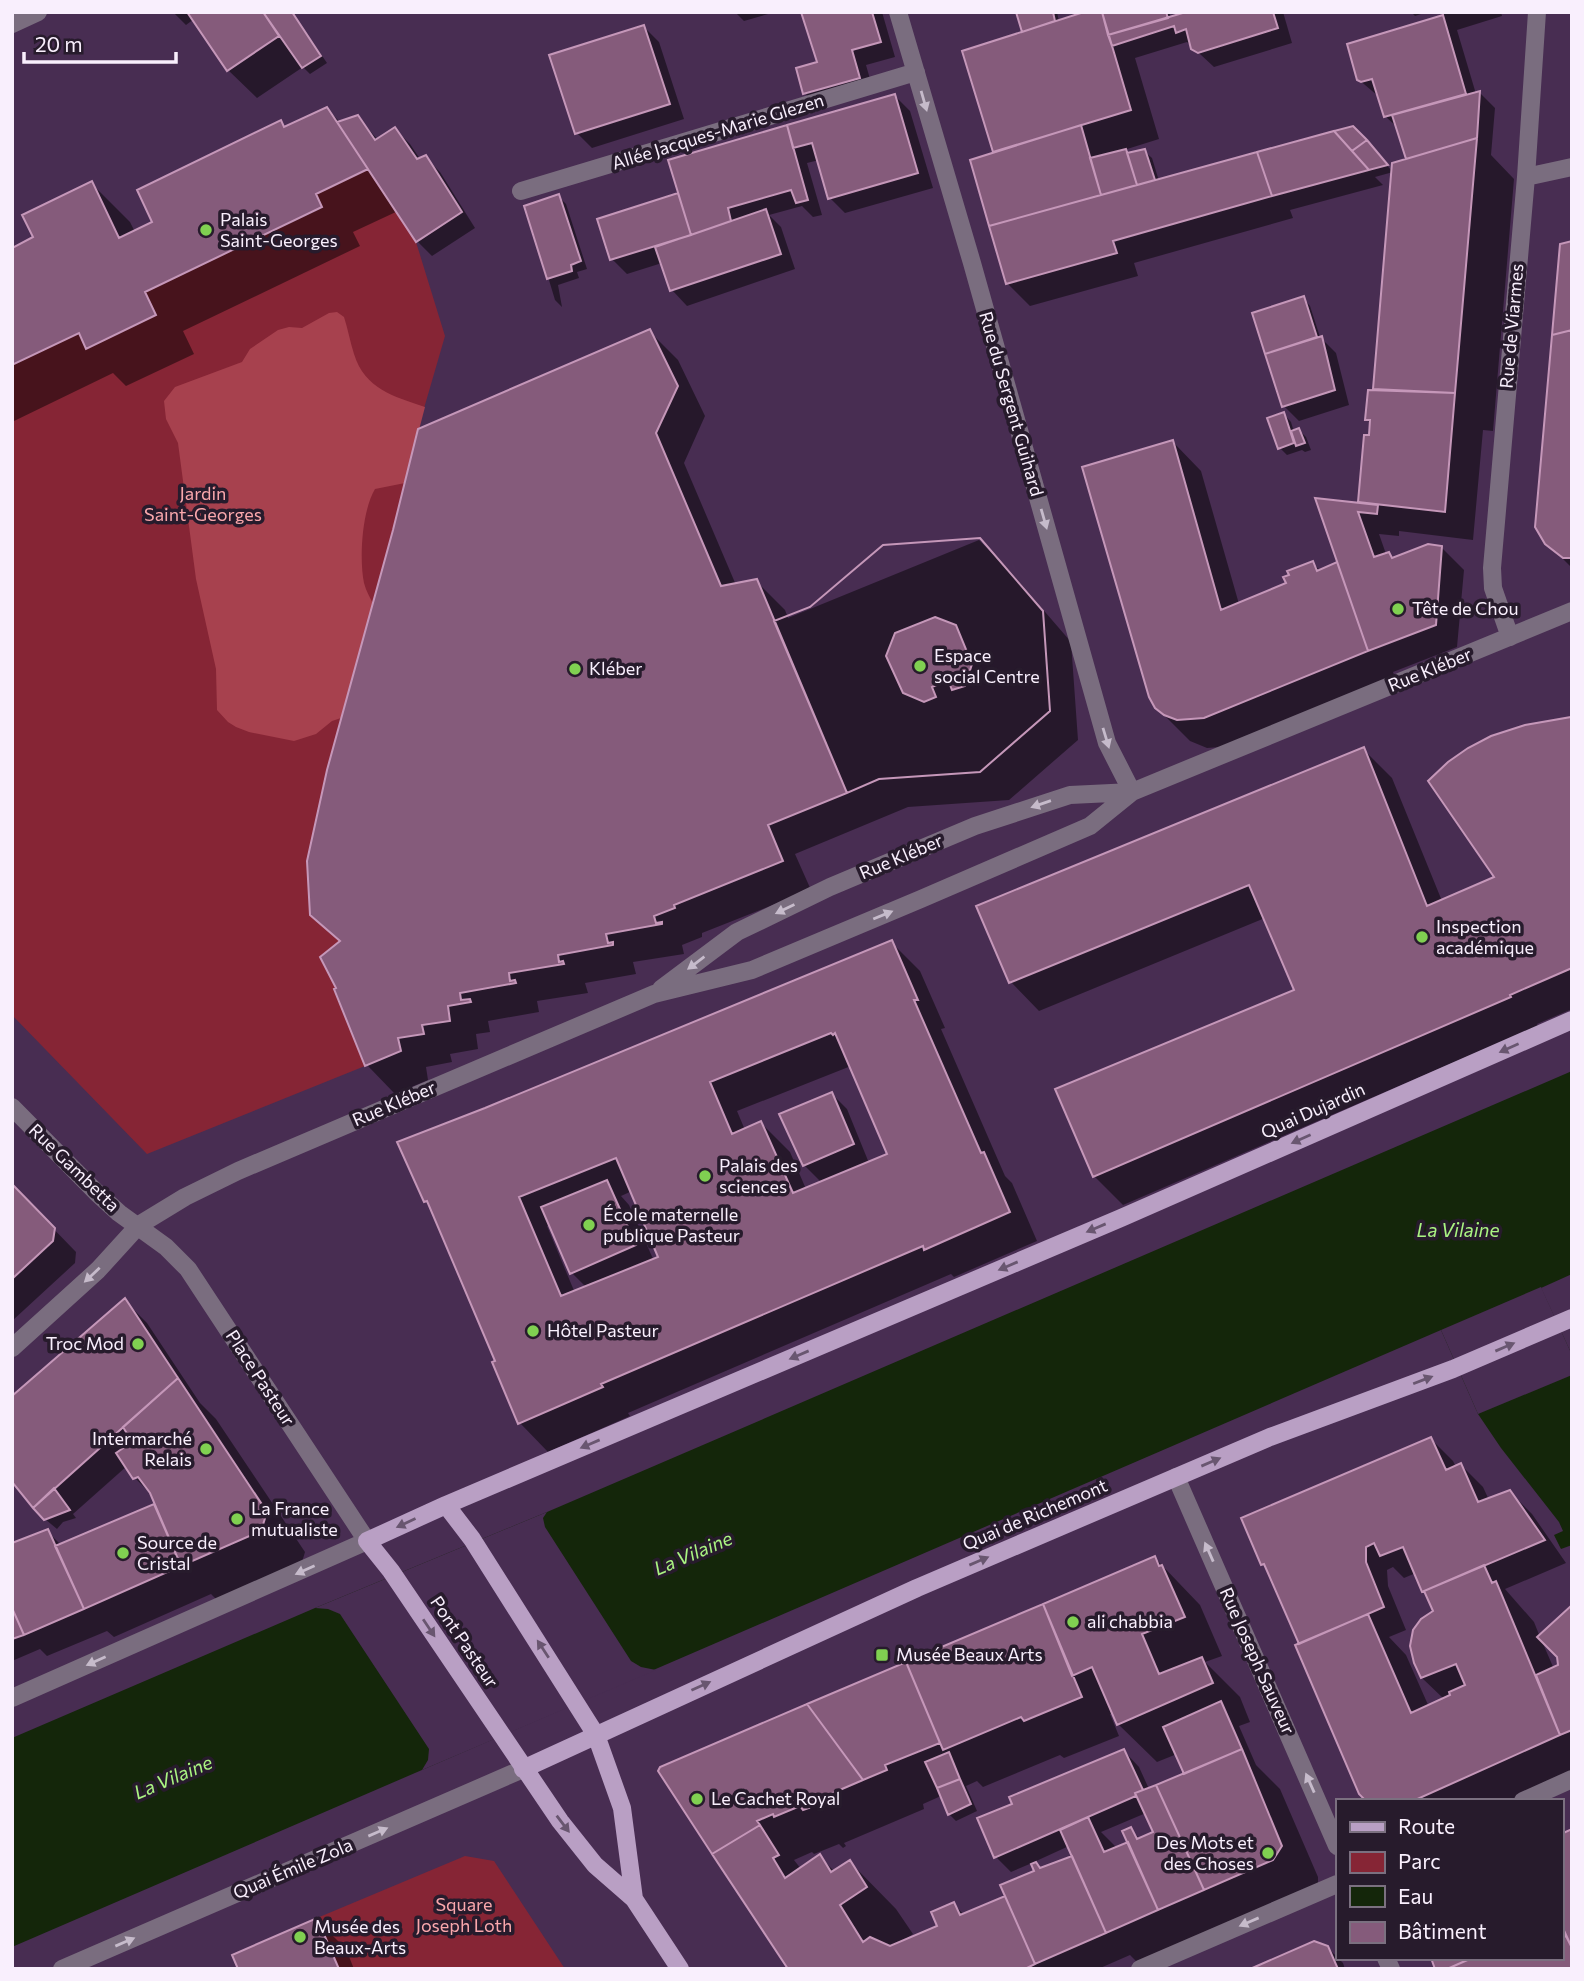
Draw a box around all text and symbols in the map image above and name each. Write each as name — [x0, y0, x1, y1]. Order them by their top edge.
scale bar — [24, 21, 177, 65]
text: 20 m — [35, 31, 83, 56]
street label: Allée Jacques-Marie Glezen — [609, 88, 826, 174]
one-way arrow — [920, 91, 930, 112]
place label: Palais Saint-Georges — [220, 208, 338, 251]
marker: Palais Saint-Georges — [198, 222, 214, 238]
street label: Rue de Viarmes — [1495, 263, 1527, 389]
street label: Rue du Sergent Guihard — [975, 309, 1049, 499]
park label: Jardin Saint-Georges — [144, 482, 262, 525]
one-way arrow — [1039, 509, 1049, 530]
place label: Tête de Chou — [1412, 597, 1519, 619]
marker: Tête de Chou — [1390, 601, 1406, 617]
street label: Rue Kléber — [1385, 642, 1475, 696]
place label: Espace social Centre — [934, 644, 1040, 687]
place label: Kléber — [589, 657, 642, 679]
marker: Espace social Centre — [912, 658, 928, 674]
marker: Kléber — [567, 661, 583, 677]
one-way arrow — [1102, 727, 1112, 748]
one-way arrow — [1030, 799, 1051, 810]
street label: Rue Kléber — [856, 829, 946, 883]
one-way arrow — [775, 903, 795, 914]
one-way arrow — [873, 909, 894, 920]
place label: Inspection académique — [1436, 915, 1534, 958]
marker: Inspection académique — [1414, 929, 1430, 945]
one-way arrow — [687, 956, 705, 970]
one-way arrow — [1498, 1042, 1519, 1053]
street label: Rue Kléber — [349, 1076, 439, 1130]
street label: Quai Dujardin — [1257, 1077, 1368, 1143]
street label: Rue Gambetta — [25, 1119, 125, 1216]
one-way arrow — [1291, 1133, 1311, 1145]
place label: Palais des sciences — [719, 1154, 798, 1197]
marker: Palais des sciences — [697, 1168, 713, 1184]
place label: École maternelle publique Pasteur — [603, 1203, 740, 1246]
marker: École maternelle publique Pasteur — [581, 1217, 597, 1233]
water label: La Vilaine — [1417, 1218, 1499, 1241]
one-way arrow — [1086, 1222, 1106, 1234]
one-way arrow — [998, 1260, 1019, 1271]
one-way arrow — [83, 1267, 101, 1283]
place label: Hôtel Pasteur — [547, 1319, 659, 1341]
marker: Hôtel Pasteur — [525, 1323, 541, 1339]
street label: Place Pasteur — [222, 1325, 300, 1430]
place label: Troc Mod — [46, 1332, 124, 1354]
marker: Troc Mod — [130, 1336, 146, 1352]
one-way arrow — [1495, 1341, 1516, 1352]
one-way arrow — [789, 1349, 809, 1361]
one-way arrow — [1413, 1374, 1434, 1385]
place label: Intermarché Relais — [92, 1427, 192, 1470]
one-way arrow — [579, 1439, 600, 1450]
marker: Intermarché Relais — [198, 1441, 214, 1457]
one-way arrow — [1201, 1457, 1222, 1468]
street label: Quai de Richemont — [959, 1474, 1110, 1555]
place label: La France mutualiste — [251, 1497, 338, 1540]
marker: La France mutualiste — [229, 1511, 245, 1527]
one-way arrow — [396, 1517, 416, 1529]
water label: La Vilaine — [650, 1526, 735, 1579]
place label: Source de Cristal — [137, 1531, 217, 1574]
one-way arrow — [1203, 1542, 1215, 1562]
marker: Source de Cristal — [115, 1545, 131, 1561]
one-way arrow — [969, 1556, 990, 1567]
one-way arrow — [294, 1565, 315, 1576]
street label: Rue Joseph Sauveur — [1216, 1584, 1300, 1737]
street label: Pont Pasteur — [426, 1591, 504, 1691]
place label: ali chabbia — [1087, 1610, 1173, 1632]
marker: ali chabbia — [1065, 1614, 1081, 1630]
one-way arrow — [422, 1619, 436, 1637]
one-way arrow — [536, 1639, 549, 1659]
place label: Musée Beaux Arts — [896, 1643, 1043, 1665]
marker: Musée Beaux Arts — [874, 1647, 890, 1663]
one-way arrow — [86, 1656, 107, 1667]
one-way arrow — [691, 1680, 711, 1692]
water label: La Vilaine — [130, 1750, 215, 1803]
one-way arrow — [1304, 1773, 1316, 1793]
place label: Le Cachet Royal — [711, 1787, 840, 1809]
marker: Le Cachet Royal — [689, 1791, 705, 1807]
legend — [1336, 1799, 1563, 1960]
text: Route — [1398, 1813, 1455, 1838]
one-way arrow — [556, 1815, 570, 1834]
one-way arrow — [368, 1826, 389, 1837]
place label: Des Mots et des Choses — [1156, 1831, 1254, 1874]
street label: Quai Émile Zola — [230, 1833, 356, 1903]
marker: Des Mots et des Choses — [1260, 1845, 1276, 1861]
text: Parc — [1398, 1848, 1441, 1873]
text: Eau — [1398, 1883, 1433, 1908]
park label: Square Joseph Loth — [416, 1893, 512, 1936]
place label: Musée des Beaux-Arts — [314, 1915, 406, 1958]
one-way arrow — [1238, 1917, 1259, 1928]
text: Bâtiment — [1398, 1918, 1487, 1943]
marker: Musée des Beaux-Arts — [292, 1929, 308, 1945]
one-way arrow — [114, 1936, 135, 1947]

